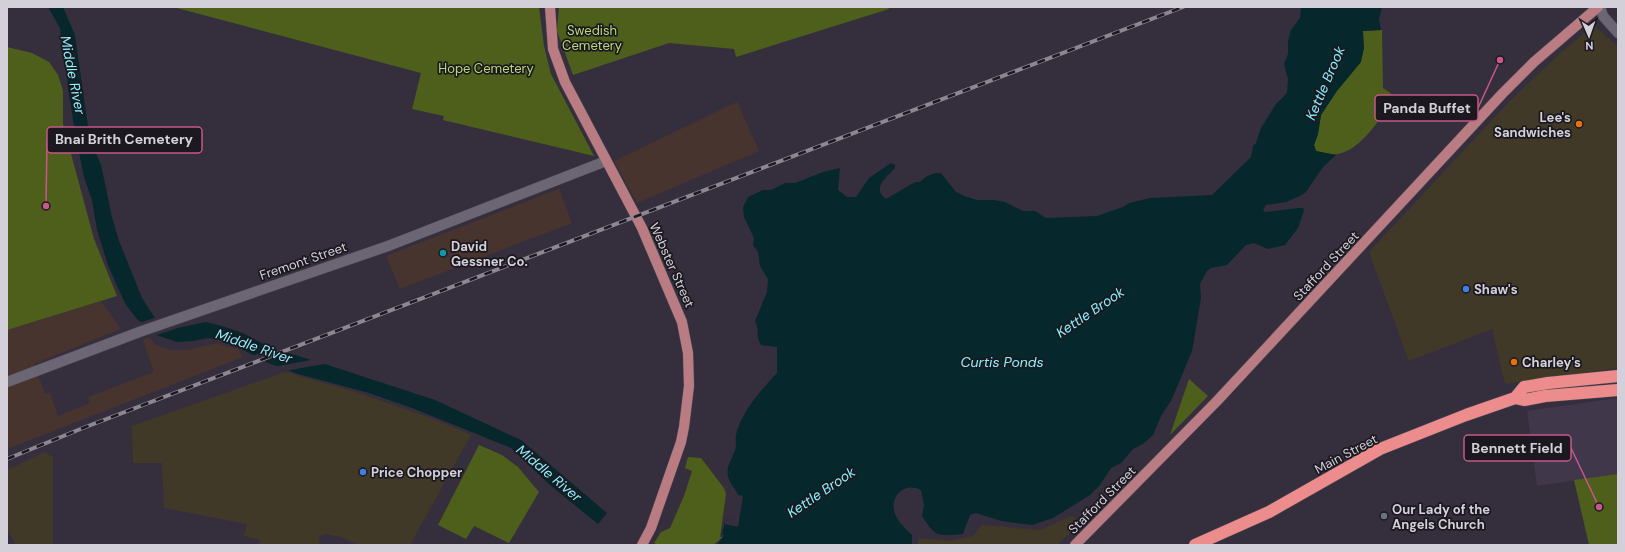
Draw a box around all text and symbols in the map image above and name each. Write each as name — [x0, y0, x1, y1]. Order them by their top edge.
north arrow — [1569, 16, 1609, 56]
park label: Swedish Cemetery — [562, 22, 622, 54]
water label: Middle River — [57, 34, 90, 117]
text: N — [1585, 39, 1594, 53]
water label: Kettle Brook — [1301, 42, 1349, 123]
park label: Hope Cemetery — [438, 60, 534, 77]
callout: Panda Buffet — [1375, 95, 1478, 121]
text: Panda Buffet — [1383, 99, 1471, 117]
place label: Lee's Sandwiches — [1494, 109, 1571, 141]
marker: Lee's Sandwiches — [1574, 119, 1584, 129]
callout: Bnai Brith Cemetery — [47, 127, 202, 153]
text: Bnai Brith Cemetery — [55, 130, 194, 148]
street label: Webster Street — [646, 220, 698, 310]
street label: Stafford Street — [1289, 228, 1363, 304]
street label: Fremont Street — [257, 238, 349, 284]
place label: David Gessner Co. — [451, 238, 528, 270]
marker: David Gessner Co. — [438, 248, 448, 258]
place label: Shaw's — [1474, 281, 1518, 298]
water label: Kettle Brook — [1052, 282, 1128, 341]
marker: Shaw's — [1461, 284, 1471, 294]
water label: Middle River — [213, 324, 295, 368]
water label: Curtis Ponds — [960, 353, 1044, 371]
place label: Charley's — [1522, 354, 1581, 371]
marker: Charley's — [1509, 357, 1519, 367]
street label: Main Street — [1312, 430, 1380, 478]
callout: Bennett Field — [1464, 435, 1571, 461]
text: Bennett Field — [1471, 439, 1563, 457]
water label: Middle River — [513, 440, 586, 506]
water label: Kettle Brook — [783, 462, 859, 521]
street label: Stafford Street — [1065, 463, 1139, 537]
place label: Price Chopper — [371, 464, 463, 481]
marker: Price Chopper — [358, 467, 368, 477]
place label: Our Lady of the Angels Church — [1392, 501, 1490, 533]
marker: Our Lady of the Angels Church — [1379, 511, 1389, 521]

